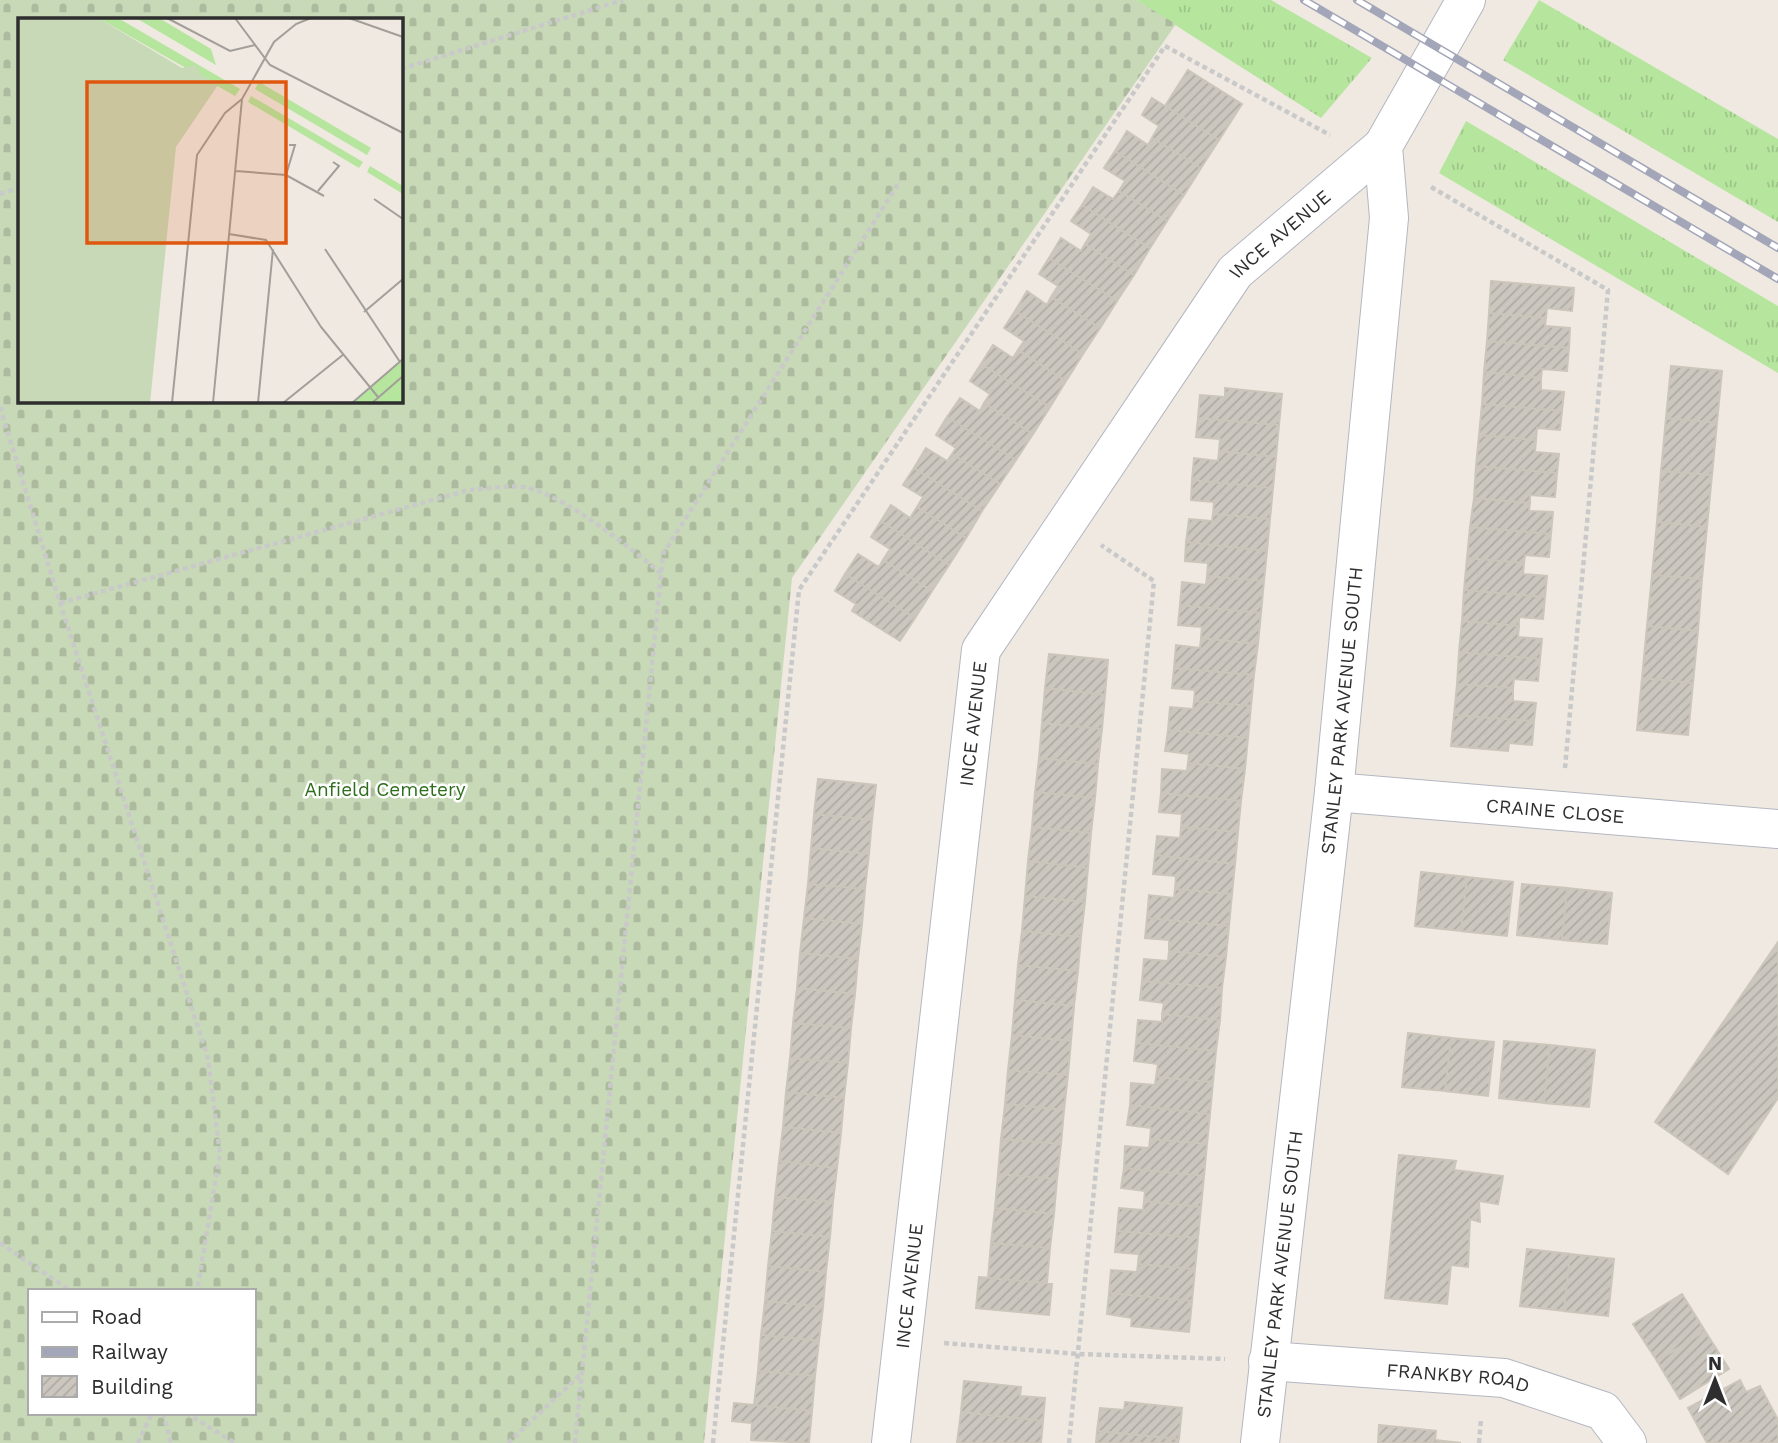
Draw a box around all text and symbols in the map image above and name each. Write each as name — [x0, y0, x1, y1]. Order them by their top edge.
inset map — [18, 18, 402, 402]
street label: INCE AVENUE — [1223, 185, 1335, 282]
street label: STANLEY PARK AVENUE SOUTH — [1315, 566, 1367, 856]
street label: INCE AVENUE — [954, 660, 991, 787]
park label: Anfield Cemetery — [304, 778, 466, 801]
street label: CRAINE CLOSE — [1485, 793, 1625, 828]
street label: STANLEY PARK AVENUE SOUTH — [1251, 1129, 1307, 1419]
street label: INCE AVENUE — [890, 1222, 927, 1350]
legend — [28, 1289, 256, 1415]
text: Road — [91, 1304, 142, 1329]
text: Railway — [91, 1339, 168, 1364]
north arrow — [1680, 1345, 1750, 1415]
text: N — [1708, 1352, 1722, 1375]
street label: FRANKBY ROAD — [1386, 1358, 1533, 1397]
text: Building — [91, 1374, 173, 1399]

